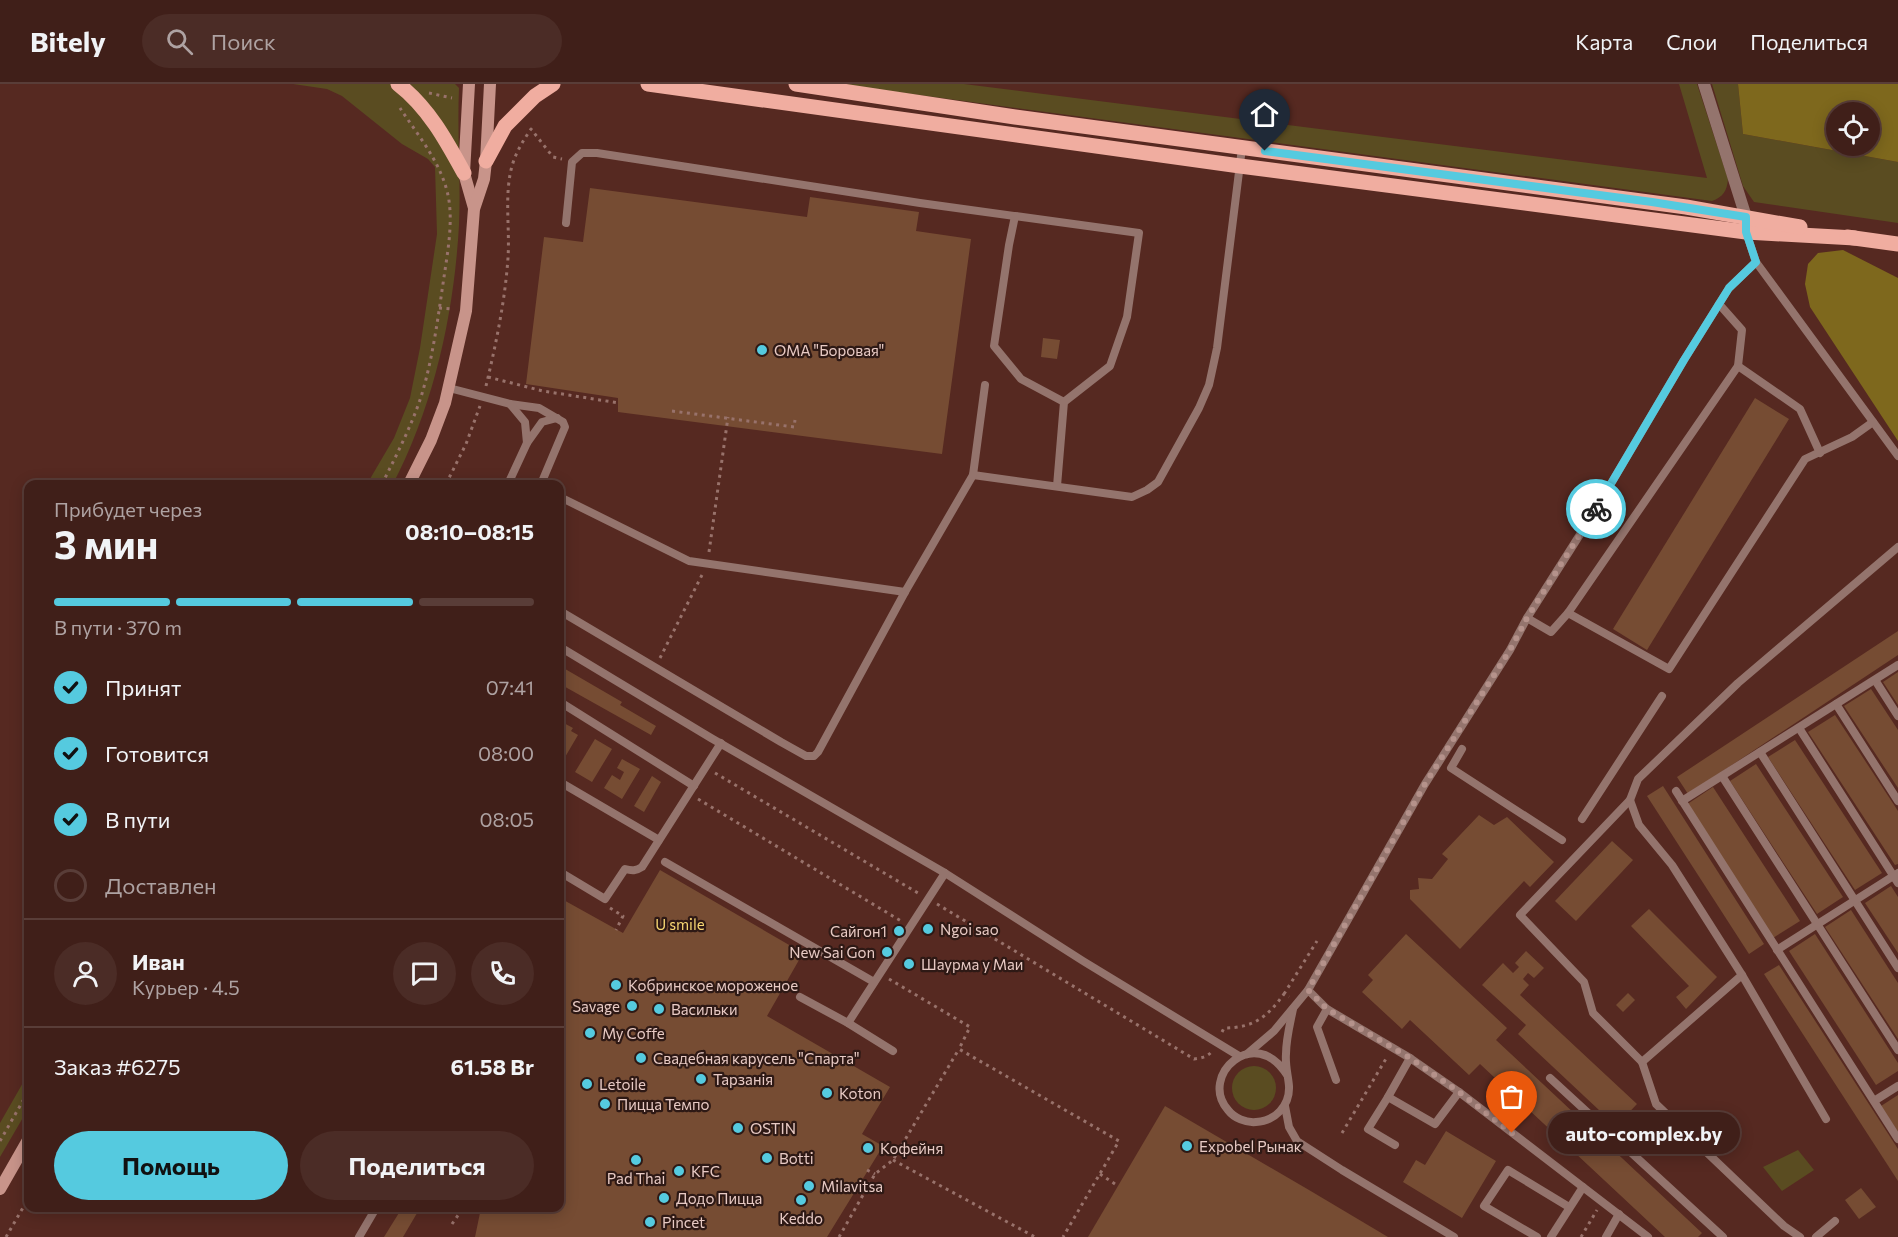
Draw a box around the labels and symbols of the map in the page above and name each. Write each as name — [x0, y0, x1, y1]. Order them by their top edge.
pin — [1239, 89, 1290, 151]
place label: ОМА "Боровая" — [774, 341, 884, 359]
marker: ОМА "Боровая" — [755, 343, 769, 357]
courier — [1566, 479, 1626, 539]
park label: U smile — [655, 915, 705, 933]
place label: Ngoi sao — [940, 920, 999, 938]
place label: Сайгон1 — [830, 922, 887, 940]
marker: Ngoi sao — [921, 922, 935, 936]
marker: Сайгон1 — [892, 924, 906, 938]
place label: New Sai Gon — [789, 943, 875, 961]
marker: New Sai Gon — [880, 945, 894, 959]
place label: Шаурма у Маи — [921, 955, 1023, 973]
marker: Шаурма у Маи — [902, 957, 916, 971]
place label: Кобринское мороженое — [628, 976, 798, 994]
marker: Кобринское мороженое — [609, 978, 623, 992]
place label: Savage — [572, 997, 620, 1015]
marker: Savage — [625, 999, 639, 1013]
place label: Васильки — [671, 1000, 737, 1018]
marker: Васильки — [652, 1002, 666, 1016]
place label: My Coffe — [602, 1024, 665, 1042]
marker: My Coffe — [583, 1026, 597, 1040]
place label: Свадебная карусель "Спарта" — [653, 1049, 860, 1067]
marker: Свадебная карусель "Спарта" — [634, 1051, 648, 1065]
place label: Тарзанія — [713, 1070, 773, 1088]
pin — [1486, 1071, 1537, 1133]
marker: Тарзанія — [694, 1072, 708, 1086]
place label: Letoile — [599, 1075, 646, 1093]
marker: Letoile — [580, 1077, 594, 1091]
place label: Koton — [839, 1084, 881, 1102]
marker: Koton — [820, 1086, 834, 1100]
place label: Пицца Темпо — [617, 1095, 709, 1113]
marker: Пицца Темпо — [598, 1097, 612, 1111]
callout: auto-complex.by — [1548, 1112, 1740, 1154]
place label: OSTIN — [750, 1119, 796, 1137]
marker: OSTIN — [731, 1121, 745, 1135]
place label: Expobel Рынак — [1199, 1137, 1302, 1155]
place label: Кофейня — [880, 1139, 943, 1157]
marker: Expobel Рынак — [1180, 1139, 1194, 1153]
marker: Кофейня — [861, 1141, 875, 1155]
place label: Botti — [779, 1149, 814, 1167]
marker: Botti — [760, 1151, 774, 1165]
marker: Pad Thai — [629, 1153, 643, 1167]
place label: KFC — [691, 1162, 720, 1180]
marker: KFC — [672, 1164, 686, 1178]
place label: Pad Thai — [607, 1169, 665, 1187]
place label: Milavitsa — [821, 1177, 883, 1195]
marker: Milavitsa — [802, 1179, 816, 1193]
place label: Додо Пицца — [676, 1189, 762, 1207]
marker: Додо Пицца — [657, 1191, 671, 1205]
marker: Keddo — [794, 1193, 808, 1207]
place label: Keddo — [779, 1209, 823, 1227]
place label: Pincet — [662, 1213, 705, 1231]
marker: Pincet — [643, 1215, 657, 1229]

